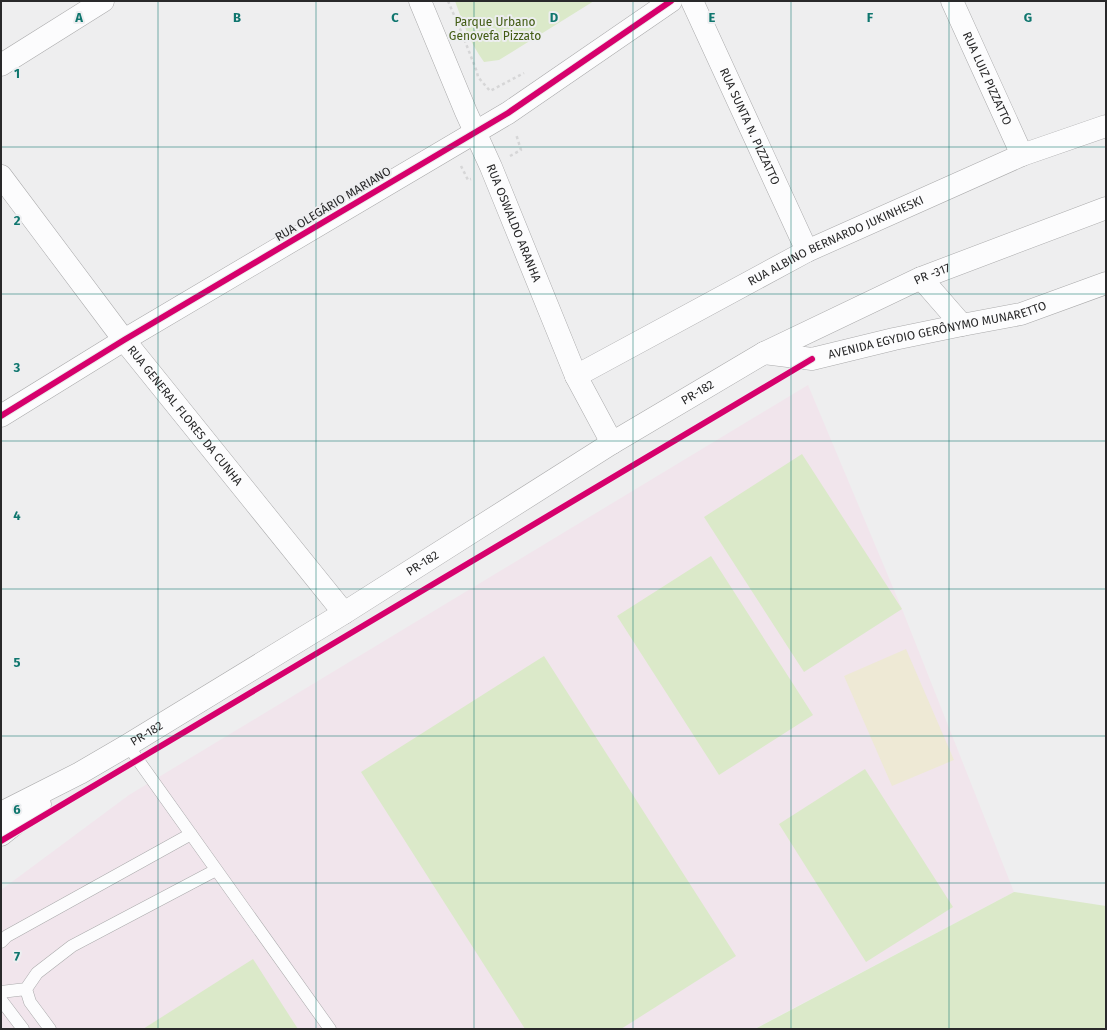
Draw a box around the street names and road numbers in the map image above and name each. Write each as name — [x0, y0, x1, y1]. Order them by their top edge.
street label: RUA LUIZ PIZZATTO — [960, 29, 1015, 127]
street label: RUA SUNTA N. PIZZATTO — [717, 66, 783, 187]
street label: RUA OSWALDO ARANHA — [484, 162, 544, 284]
street label: RUA OLEGÁRIO MARIANO — [272, 163, 393, 244]
street label: RUA ALBINO BERNARDO JUKINHESKI — [745, 193, 926, 289]
street label: PR -317 — [912, 261, 952, 287]
street label: AVENIDA EGYDIO GERÔNYMO MUNARETTO — [827, 298, 1048, 362]
street label: RUA GENERAL FLORES DA CUNHA — [124, 343, 245, 488]
street label: PR-182 — [679, 377, 716, 407]
street label: PR-182 — [404, 548, 441, 579]
street label: PR-182 — [128, 718, 166, 749]

